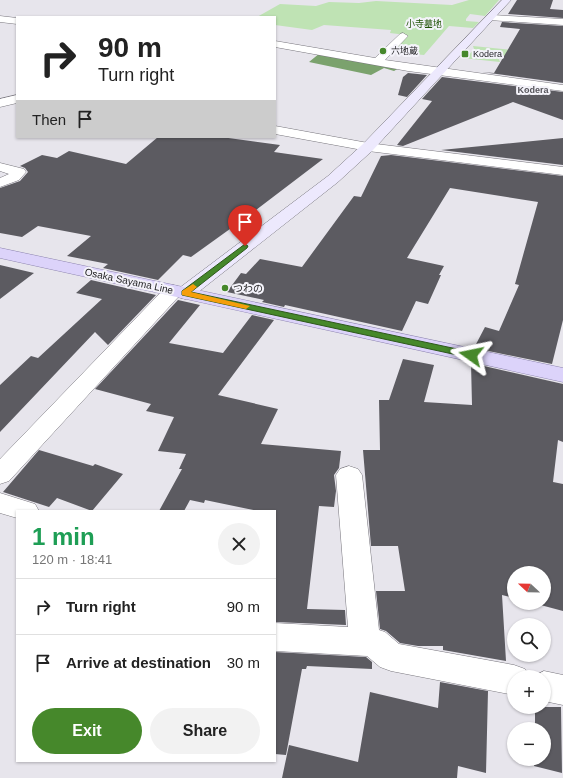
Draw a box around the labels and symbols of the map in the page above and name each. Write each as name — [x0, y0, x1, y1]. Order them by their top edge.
park label: 小寺墓地 — [406, 19, 442, 29]
marker: 六地蔵 — [378, 46, 388, 56]
place label: 六地蔵 — [391, 46, 418, 56]
marker: Kodera — [460, 49, 470, 59]
place label: Kodera — [473, 49, 502, 59]
district label: Kodera — [517, 85, 549, 95]
pin — [228, 205, 262, 246]
street label: Osaka Sayama Line — [84, 266, 175, 296]
marker: つわの — [220, 283, 230, 293]
place label: つわの — [233, 283, 263, 294]
position arrow — [450, 334, 492, 376]
north arrow — [507, 566, 551, 610]

